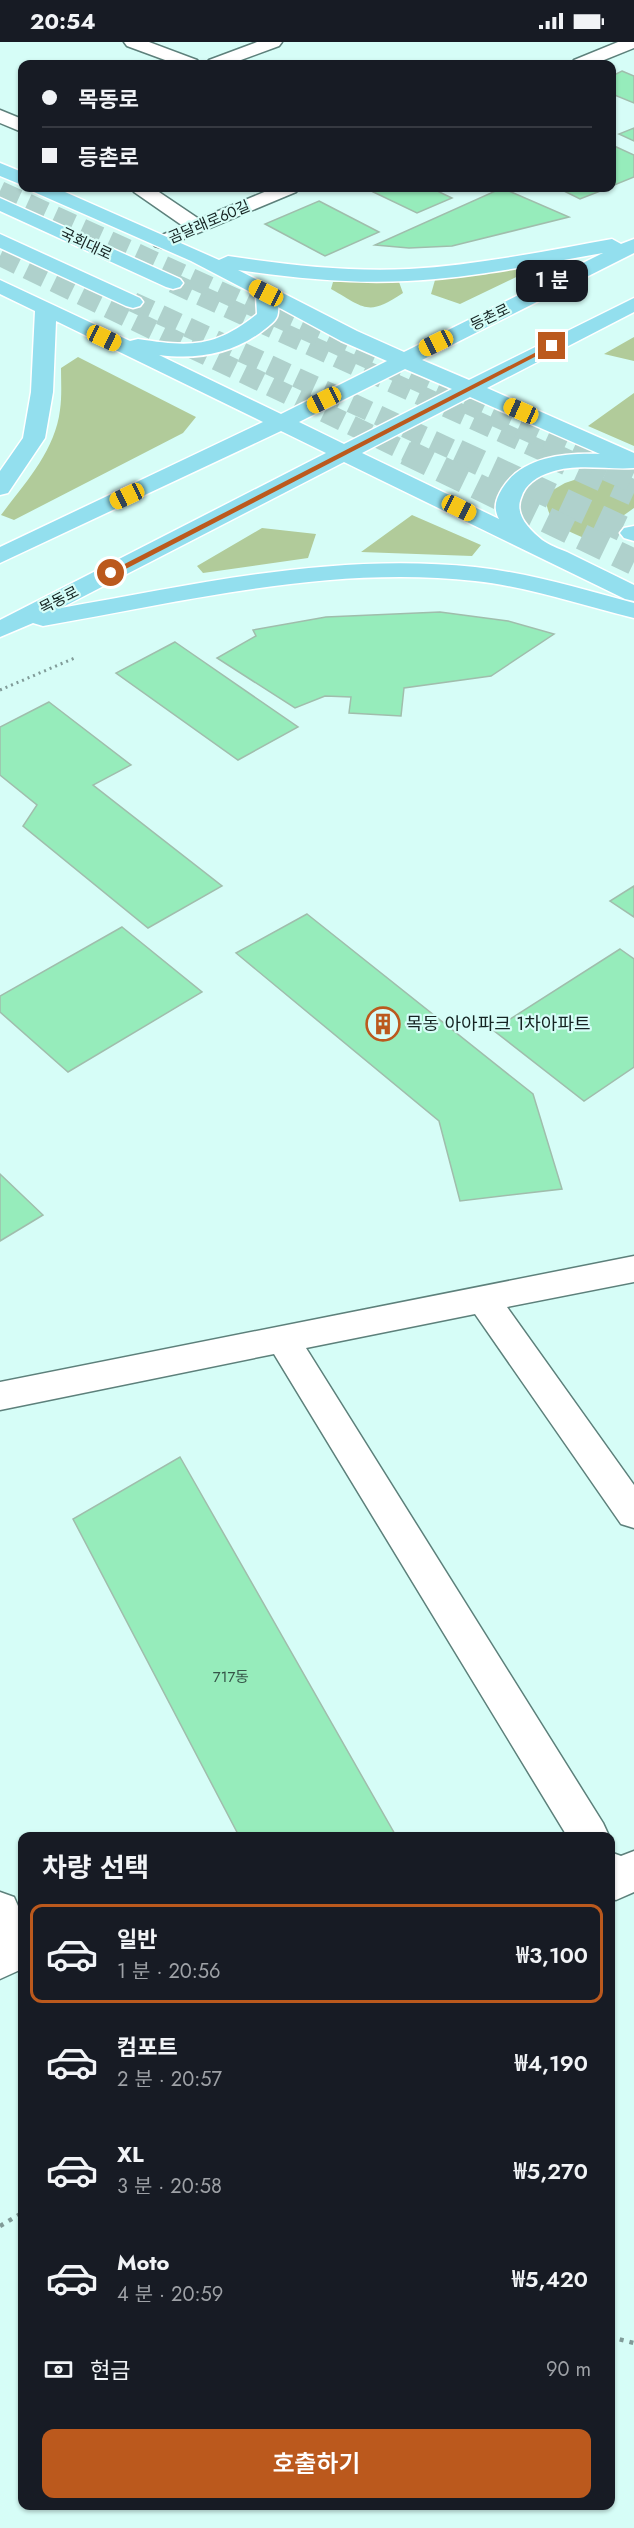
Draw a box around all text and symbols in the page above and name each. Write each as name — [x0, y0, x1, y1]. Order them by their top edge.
text: 20:54 — [30, 5, 96, 37]
text: 목동로 — [78, 83, 139, 115]
text: 등촌로 — [78, 141, 139, 173]
street label: 곰달래로60길 — [165, 195, 253, 249]
street label: 국회대로 — [56, 222, 116, 266]
callout: 1 분 — [516, 259, 588, 301]
text: 1 분 — [535, 266, 569, 295]
car — [246, 277, 286, 309]
street label: 등촌로 — [467, 298, 513, 336]
car — [84, 322, 124, 354]
car — [416, 327, 456, 359]
route end — [538, 332, 565, 359]
car — [304, 384, 344, 416]
car — [501, 395, 541, 427]
car — [107, 480, 147, 512]
car — [439, 492, 479, 524]
route start — [97, 559, 124, 586]
street label: 목동로 — [36, 581, 82, 619]
building icon: 목동 아아파크 1차아파트 — [365, 1006, 401, 1042]
place label: 목동 아아파크 1차아파트 — [406, 1011, 591, 1037]
house number: 717동 — [213, 1666, 249, 1688]
text: 차량 선택 — [42, 1848, 149, 1887]
text: 일반 — [117, 1923, 157, 1955]
icon: car — [45, 1927, 99, 1981]
text: ₩3,100 — [516, 1939, 588, 1971]
text: 1 분 · 20:56 — [117, 1957, 221, 1986]
text: 컴포트 — [117, 2031, 178, 2063]
icon: car — [45, 2035, 99, 2089]
text: ₩4,190 — [515, 2047, 588, 2079]
text: 2 분 · 20:57 — [117, 2065, 222, 2094]
text: XL — [117, 2138, 144, 2170]
icon: car — [45, 2143, 99, 2197]
text: ₩5,270 — [514, 2155, 588, 2187]
text: 3 분 · 20:58 — [117, 2172, 222, 2201]
text: Moto — [117, 2246, 170, 2278]
icon: car — [45, 2251, 99, 2305]
text: ₩5,420 — [512, 2263, 588, 2295]
text: 4 분 · 20:59 — [117, 2280, 223, 2309]
icon: cash — [42, 2353, 75, 2386]
text: 현금 — [90, 2354, 130, 2386]
text: 90 m — [546, 2355, 591, 2384]
button: 호출하기 — [42, 2429, 591, 2498]

